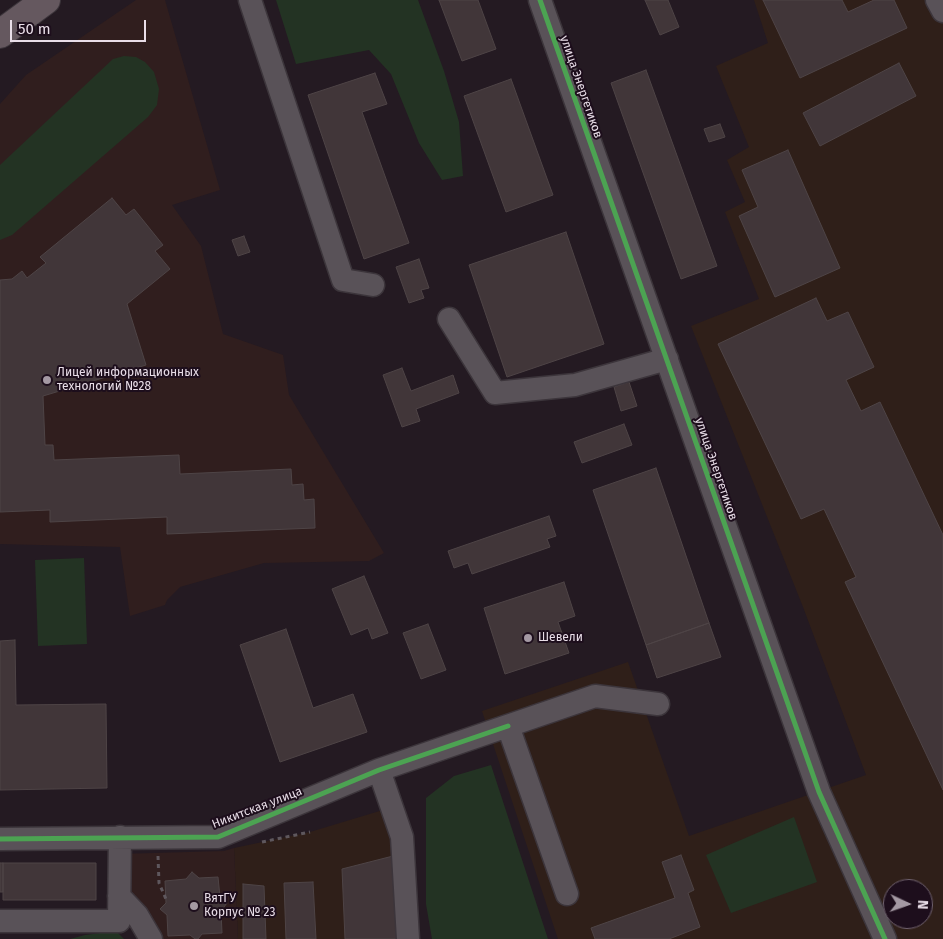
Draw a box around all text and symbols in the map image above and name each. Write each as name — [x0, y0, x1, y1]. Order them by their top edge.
scale bar — [12, 10, 149, 42]
text: 50 m — [18, 20, 51, 38]
street label: улица Энергетиков — [557, 34, 605, 140]
place label: Лицей информационных технологий №28 — [57, 366, 199, 394]
marker: Лицей информационных технологий №28 — [41, 374, 53, 386]
street label: улица Энергетиков — [692, 416, 740, 522]
place label: Шевели — [538, 631, 583, 645]
marker: Шевели — [522, 632, 534, 644]
street label: Никитская улица — [210, 784, 304, 832]
north arrow — [883, 879, 933, 929]
place label: ВятГУ Корпус № 23 — [204, 892, 275, 920]
marker: ВятГУ Корпус № 23 — [188, 900, 200, 912]
text: N — [914, 900, 931, 910]

